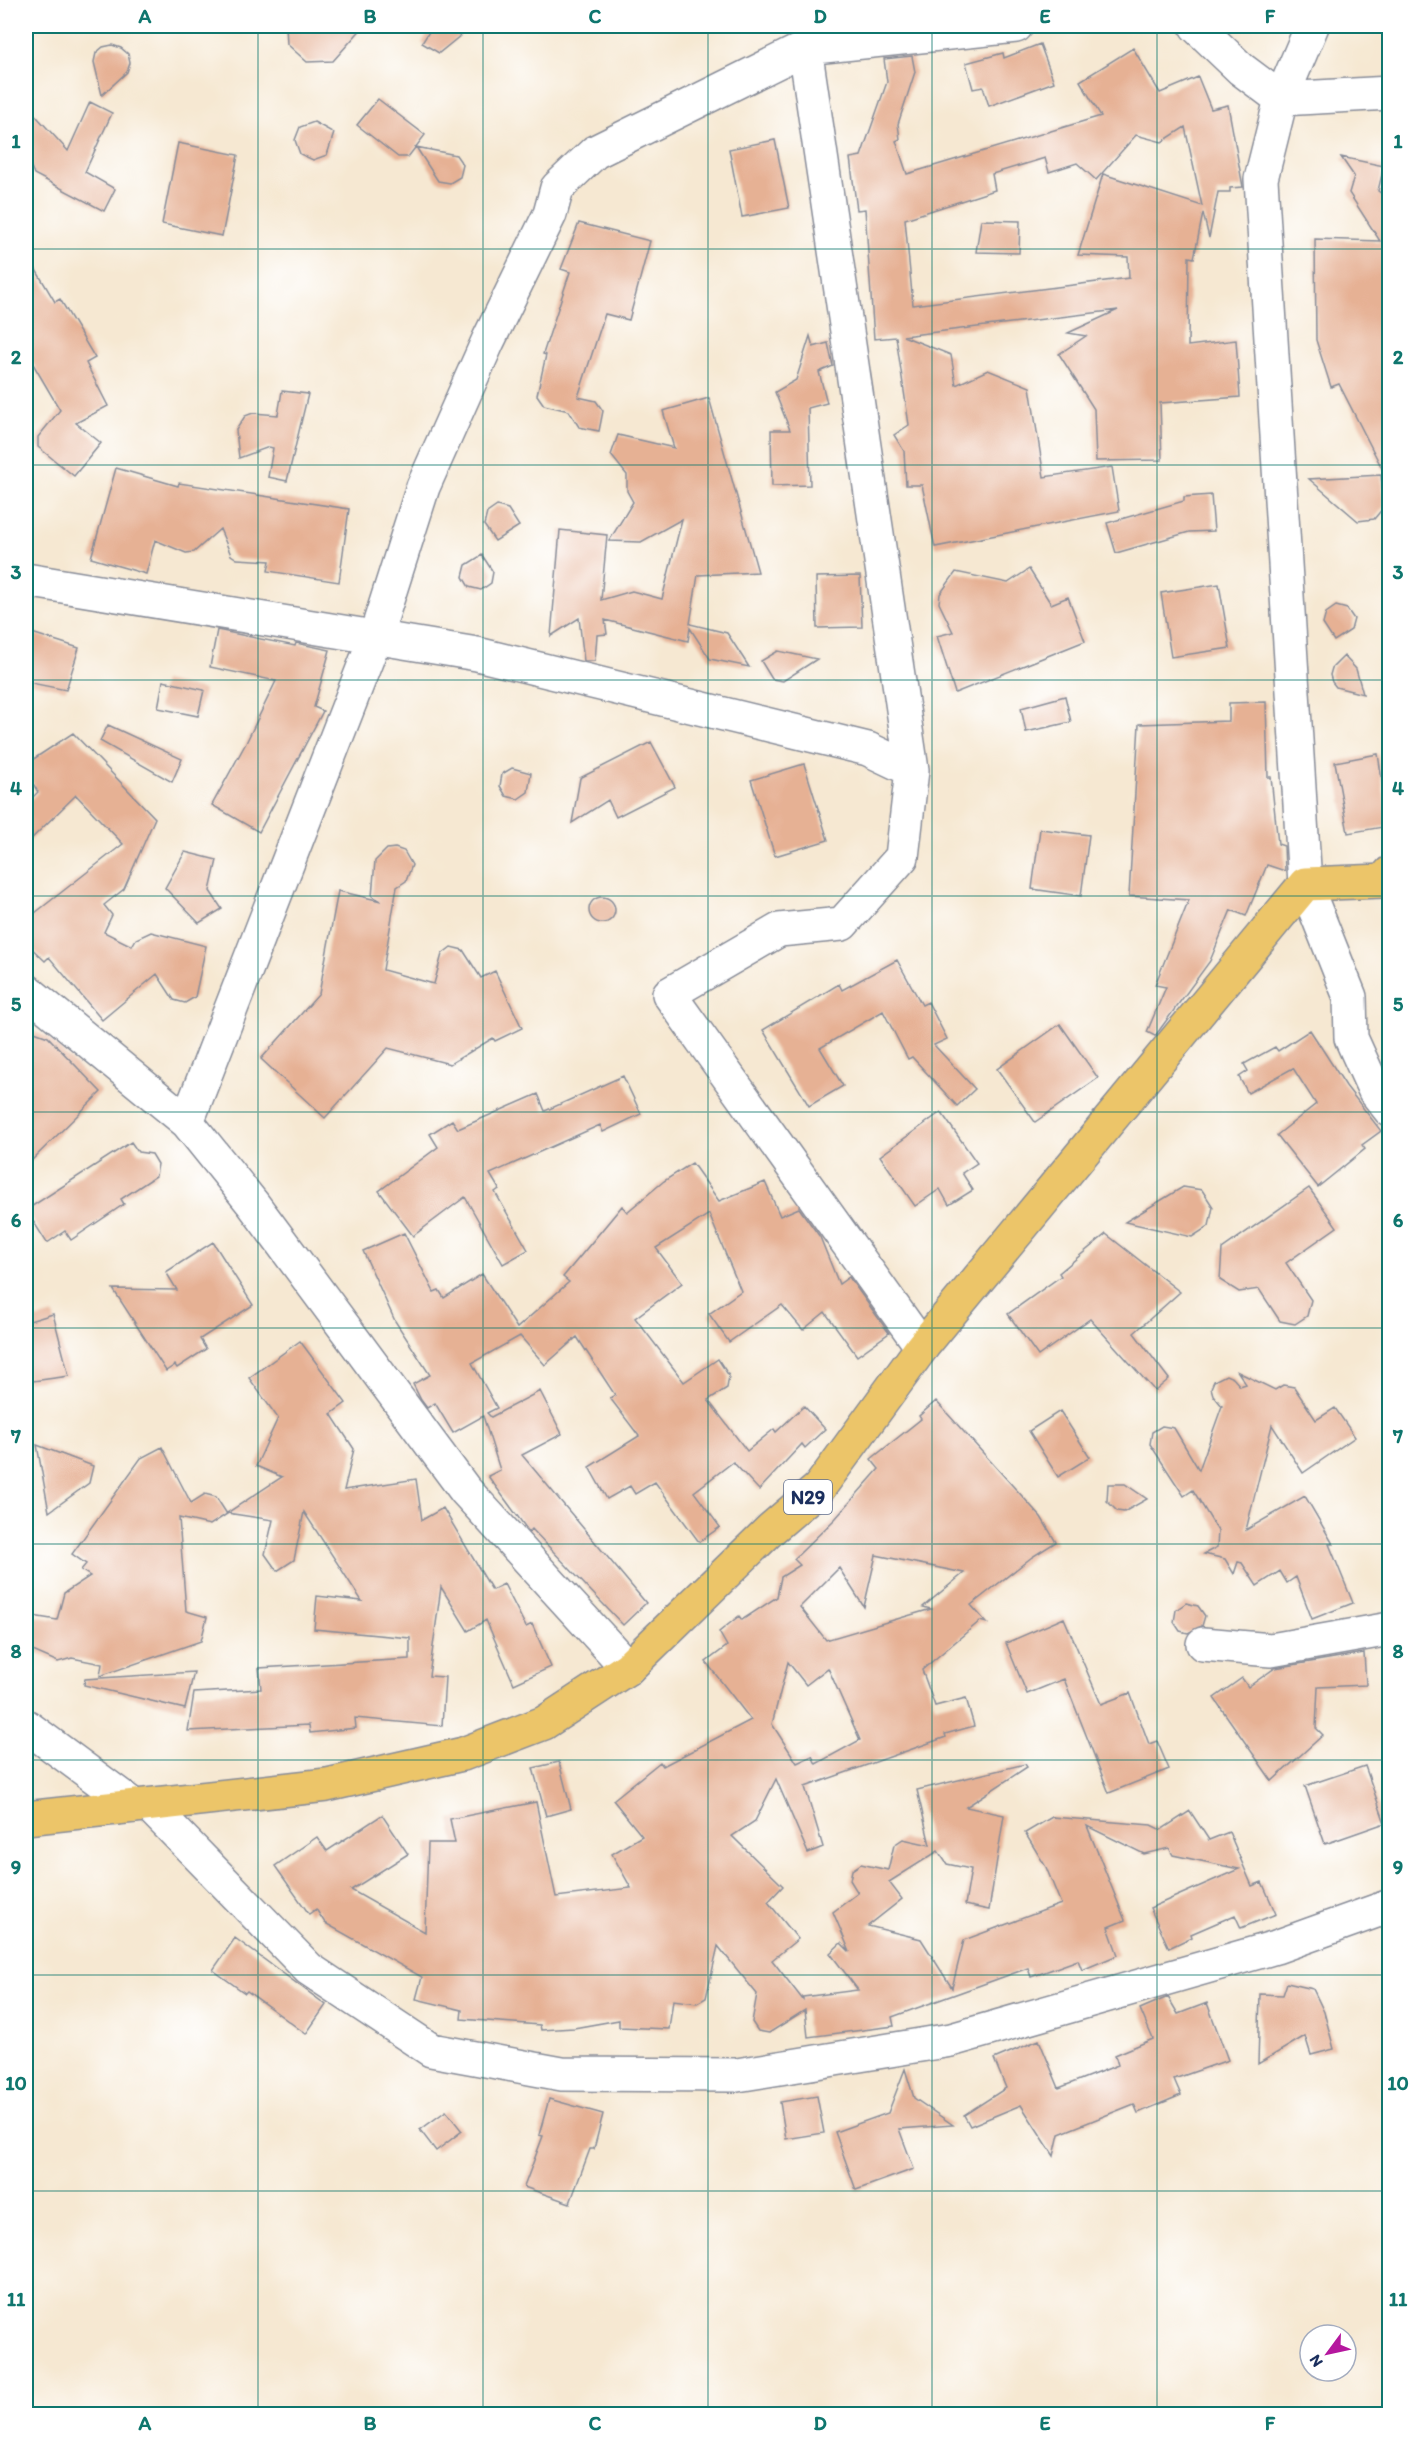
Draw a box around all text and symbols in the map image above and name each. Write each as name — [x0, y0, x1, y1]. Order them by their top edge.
text: A — [138, 4, 152, 28]
text: B — [364, 4, 377, 28]
text: C — [589, 4, 602, 28]
text: D — [813, 4, 827, 28]
text: E — [1039, 4, 1051, 28]
text: F — [1265, 4, 1276, 28]
text: 1 — [11, 129, 21, 153]
text: 1 — [1393, 129, 1403, 153]
text: 2 — [11, 345, 22, 369]
text: 2 — [1393, 345, 1404, 369]
text: 3 — [11, 560, 22, 584]
text: 3 — [1393, 560, 1404, 584]
text: 4 — [10, 776, 22, 800]
text: 4 — [1392, 776, 1404, 800]
text: 5 — [11, 992, 22, 1016]
text: 5 — [1393, 992, 1404, 1016]
text: 6 — [11, 1208, 22, 1232]
text: 6 — [1393, 1208, 1404, 1232]
text: 7 — [10, 1424, 21, 1448]
text: 7 — [1392, 1424, 1403, 1448]
road number: N29 — [784, 1480, 832, 1514]
text: 8 — [11, 1639, 22, 1663]
text: 8 — [1393, 1639, 1404, 1663]
text: 9 — [11, 1855, 21, 1879]
text: 9 — [1393, 1855, 1403, 1879]
text: 10 — [5, 2071, 27, 2095]
text: 10 — [1387, 2071, 1409, 2095]
text: 11 — [7, 2287, 26, 2311]
text: 11 — [1389, 2287, 1408, 2311]
north arrow — [1298, 2323, 1358, 2383]
text: N — [1305, 2351, 1327, 2371]
text: A — [138, 2411, 152, 2435]
text: B — [364, 2411, 377, 2435]
text: C — [589, 2411, 602, 2435]
text: D — [813, 2411, 827, 2435]
text: E — [1039, 2411, 1051, 2435]
text: F — [1265, 2411, 1276, 2435]

